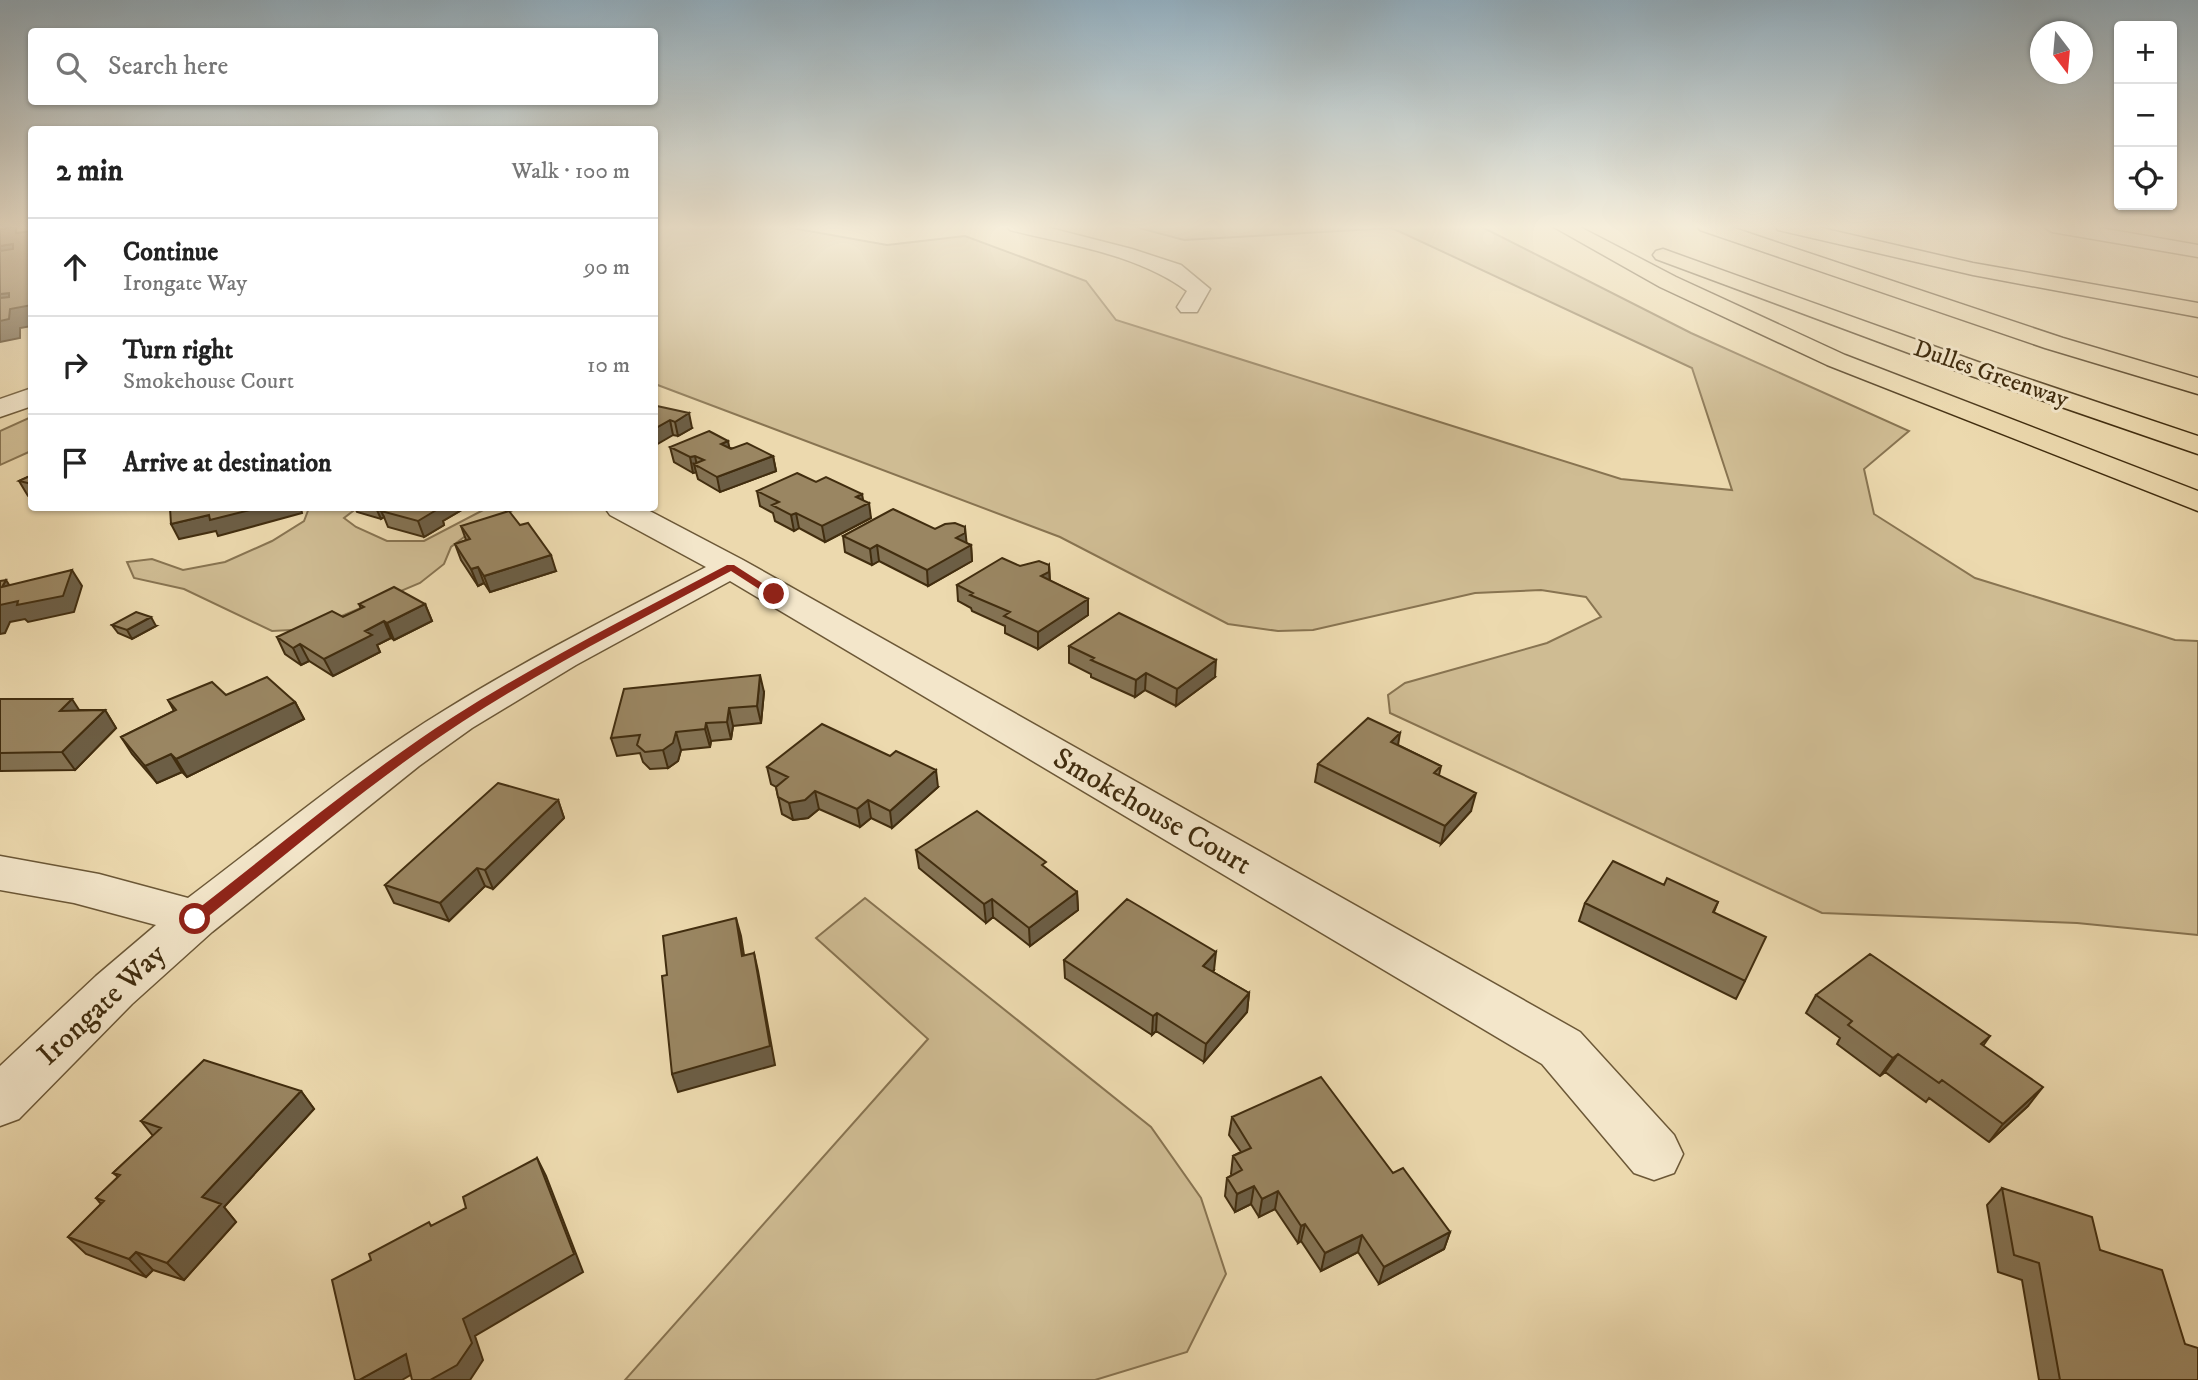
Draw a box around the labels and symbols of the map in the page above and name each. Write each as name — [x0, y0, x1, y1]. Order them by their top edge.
north arrow — [2030, 21, 2093, 84]
street label: Dulles Greenway — [1910, 333, 2073, 415]
route end — [758, 578, 789, 609]
street label: Smokehouse Court — [1046, 740, 1258, 884]
route start — [179, 903, 210, 934]
street label: Irongate Way — [30, 936, 174, 1074]

